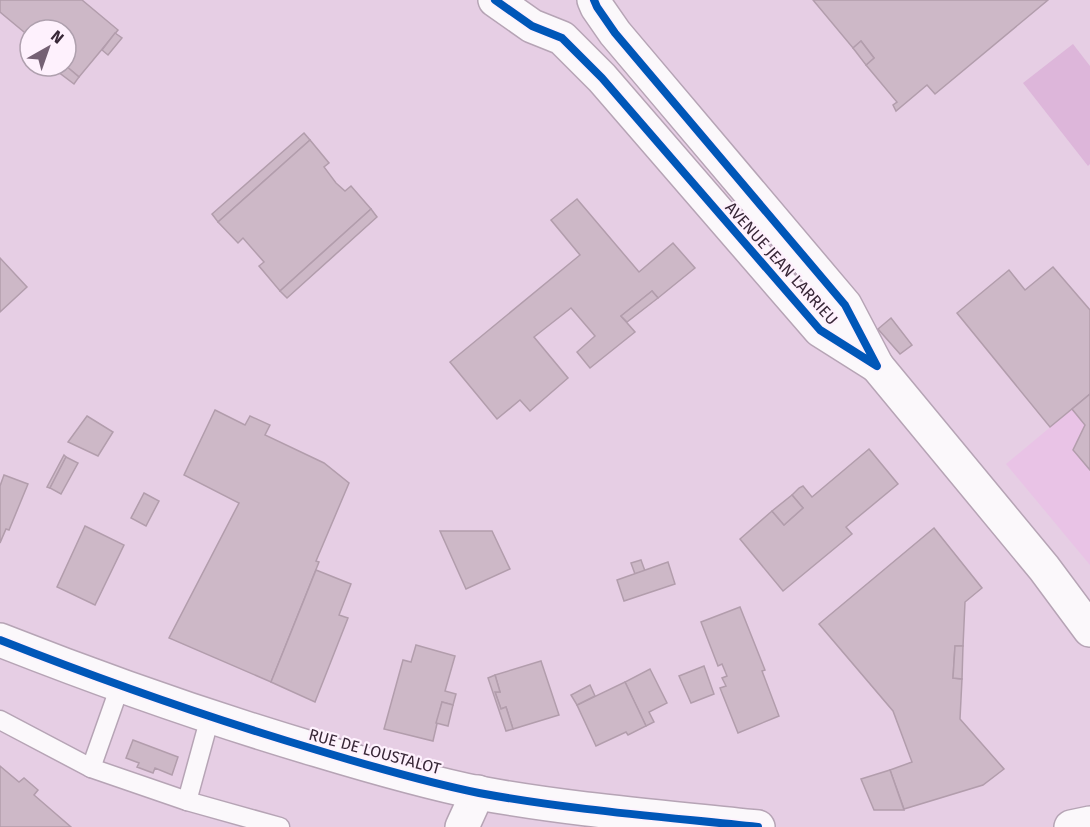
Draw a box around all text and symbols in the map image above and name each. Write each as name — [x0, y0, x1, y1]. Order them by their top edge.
north arrow — [18, 18, 78, 78]
text: N — [47, 26, 67, 48]
street label: AVENUE JEAN LARRIEU — [721, 198, 842, 329]
street label: RUE DE LOUSTALOT — [307, 725, 444, 778]

